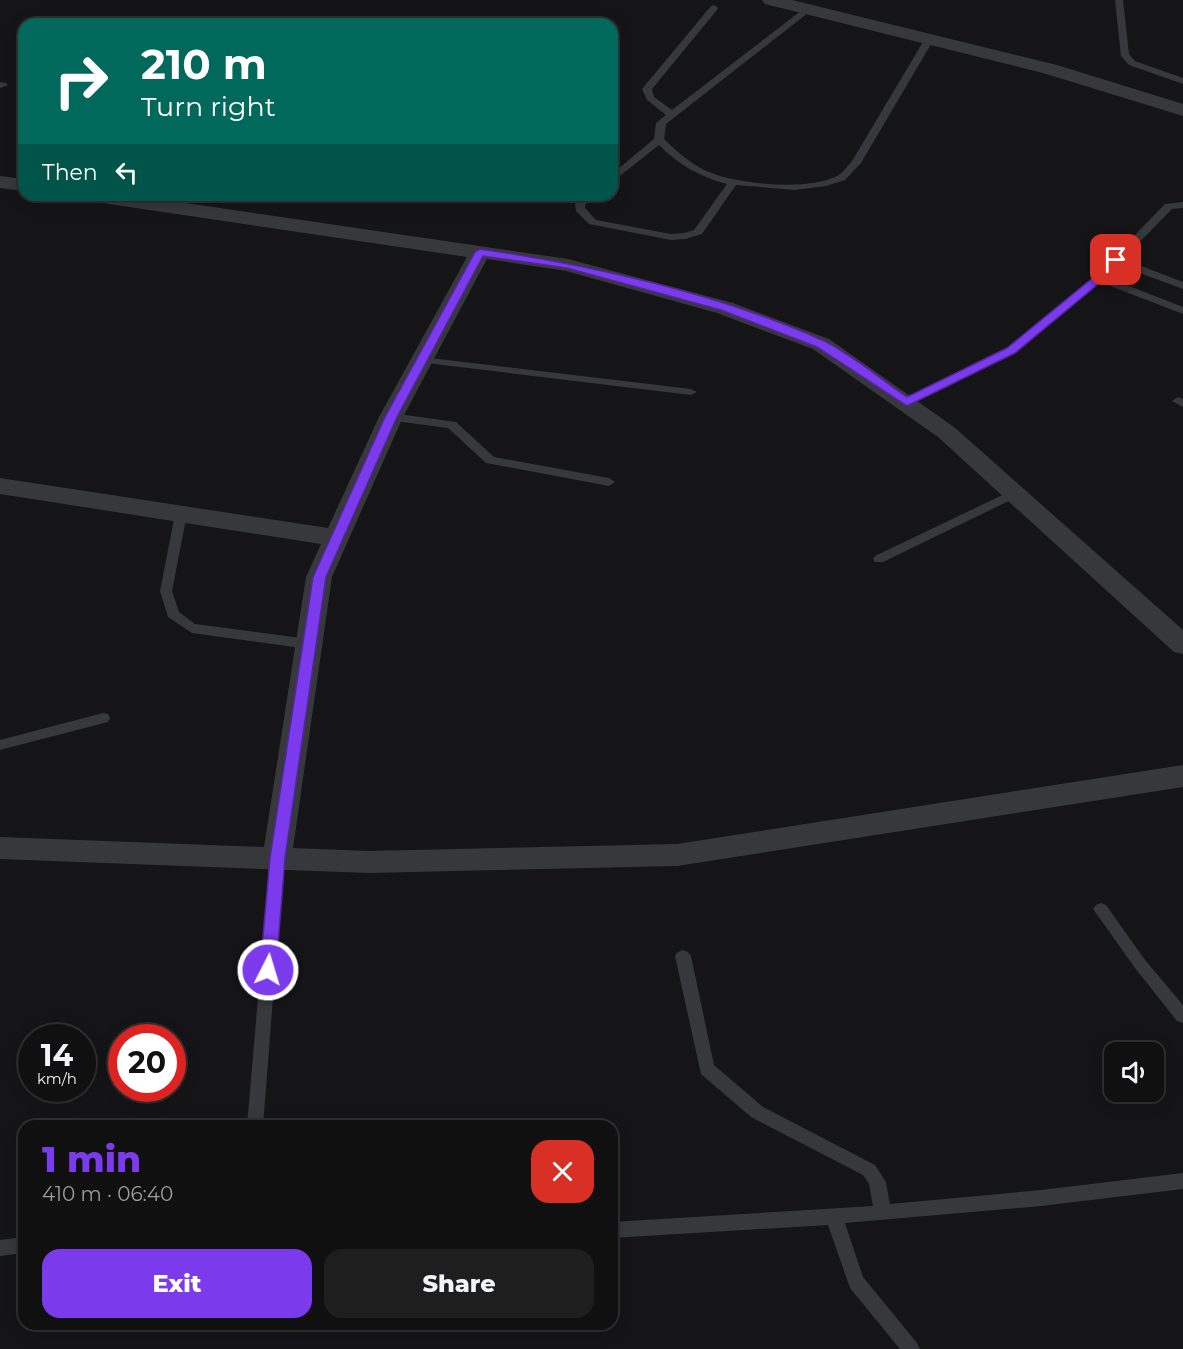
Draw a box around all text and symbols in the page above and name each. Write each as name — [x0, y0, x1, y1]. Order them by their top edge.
text: 210 m — [141, 38, 267, 90]
icon: right — [42, 42, 120, 120]
text: Turn right — [141, 90, 276, 123]
icon: left — [110, 156, 143, 189]
text: Then — [42, 159, 98, 186]
pin — [1090, 234, 1141, 285]
icon: arrive — [1099, 243, 1132, 276]
position arrow — [236, 938, 300, 1002]
speed limit sign: 20 — [108, 1024, 186, 1102]
text: 14 — [41, 1037, 73, 1074]
map controls — [1104, 1042, 1164, 1102]
button: sound — [1104, 1042, 1164, 1102]
text: km/h — [37, 1069, 77, 1088]
text: 1 min — [42, 1137, 141, 1181]
button: close — [531, 1140, 594, 1203]
text: 410 m · 06:40 — [42, 1182, 173, 1206]
button: Exit — [42, 1249, 312, 1318]
button: Share — [324, 1249, 594, 1318]

